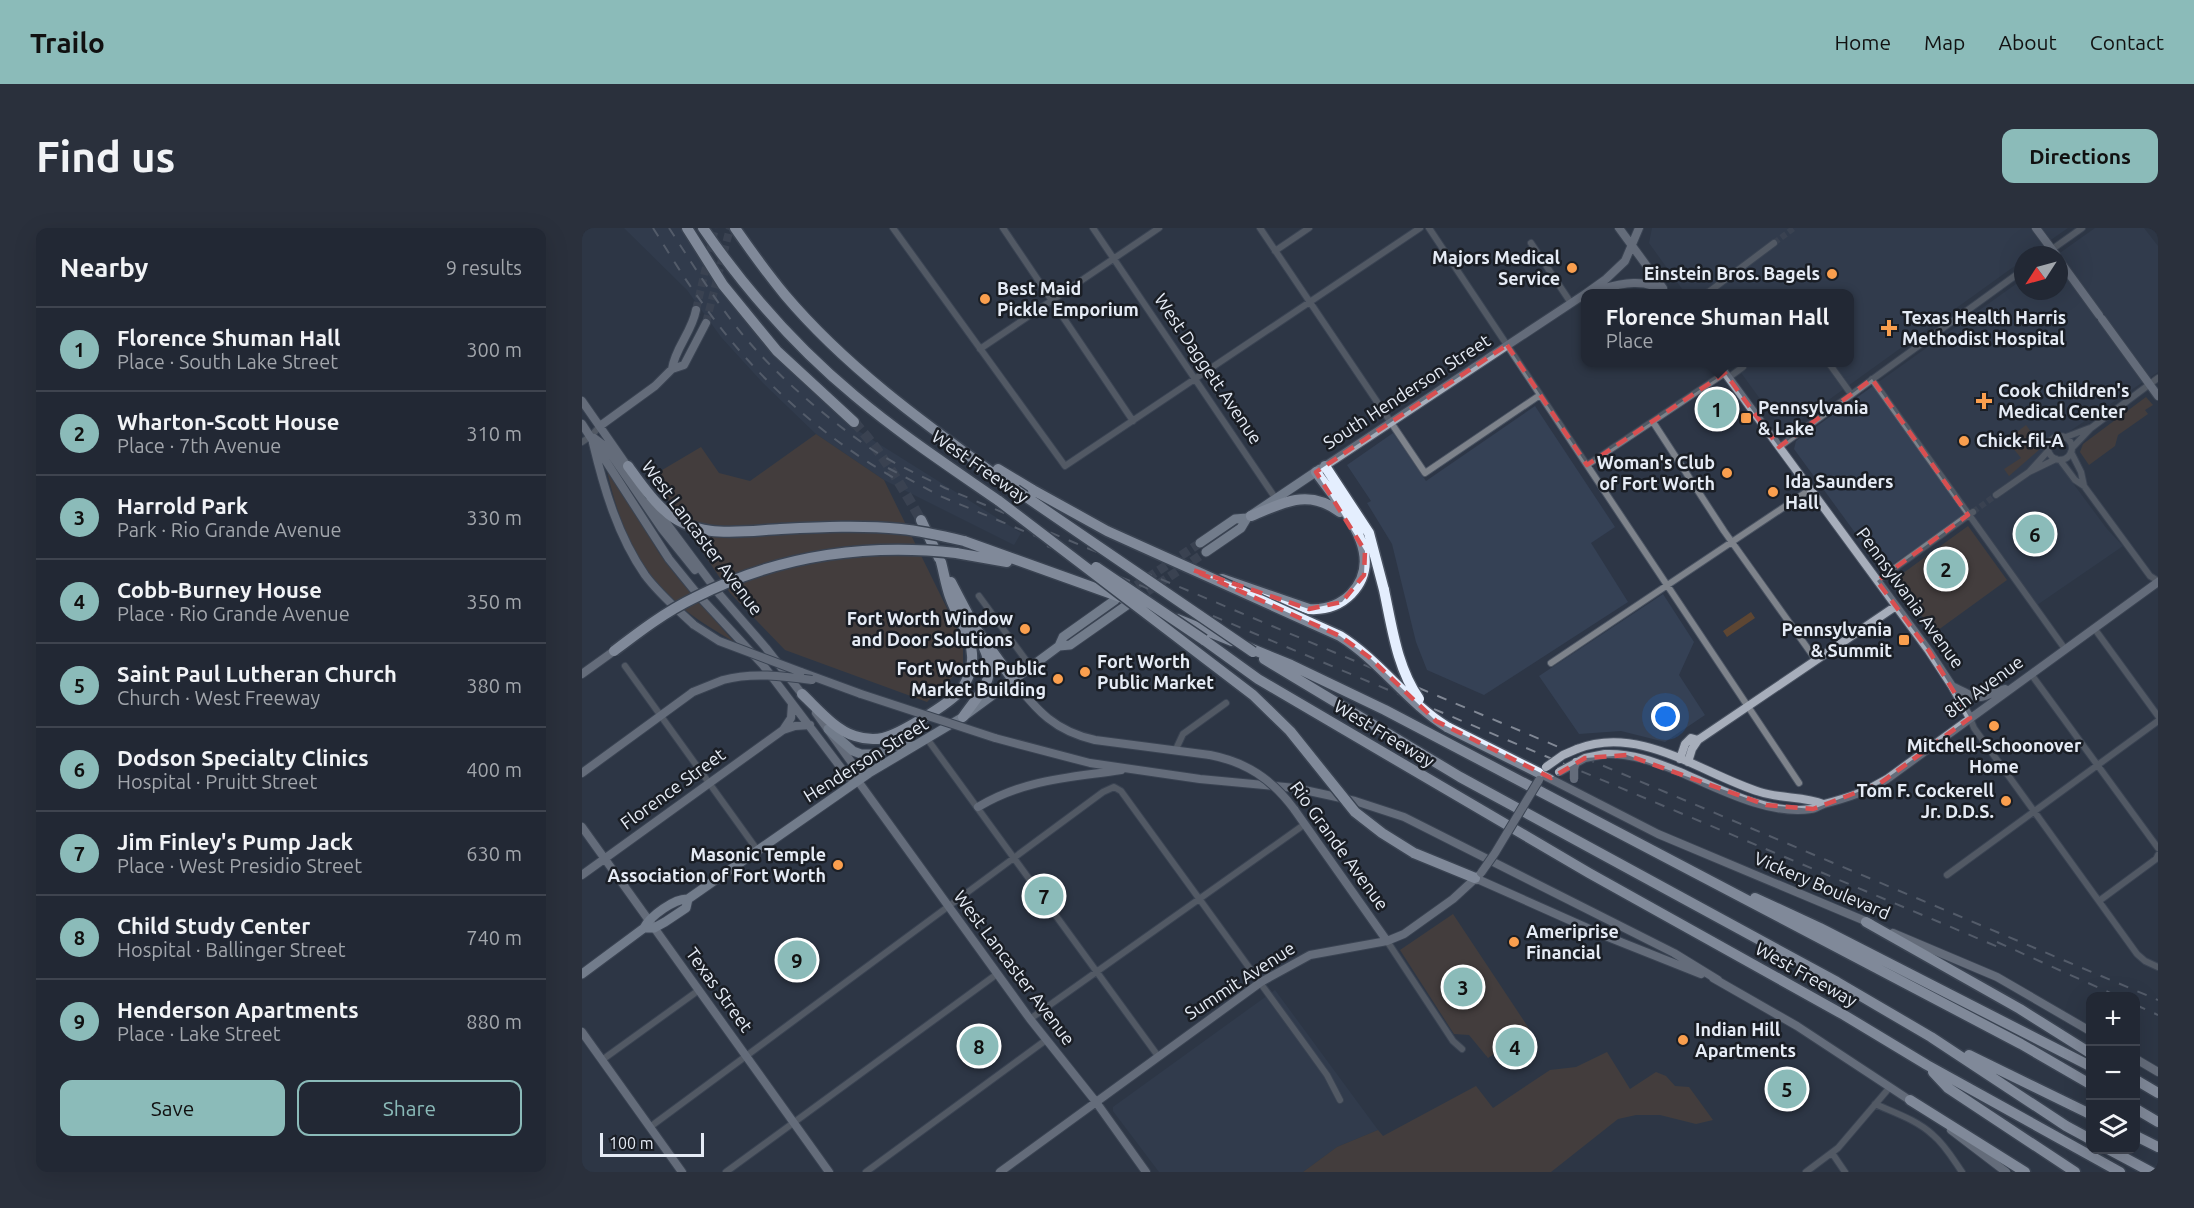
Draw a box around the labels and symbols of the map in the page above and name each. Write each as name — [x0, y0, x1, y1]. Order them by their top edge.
north arrow — [2014, 246, 2068, 300]
place label: Majors Medical Service — [1432, 247, 1561, 288]
marker: Majors Medical Service — [1565, 261, 1579, 275]
place label: Einstein Bros. Bagels — [1644, 263, 1820, 283]
marker: Einstein Bros. Bagels — [1825, 267, 1839, 281]
place label: Best Maid Pickle Emporium — [997, 278, 1139, 319]
street label: West Daggett Avenue — [1151, 290, 1267, 447]
marker: Best Maid Pickle Emporium — [978, 292, 992, 306]
place label: Texas Health Harris Methodist Hospital — [1902, 307, 2066, 348]
marker: Texas Health Harris Methodist Hospital — [1880, 319, 1898, 337]
street label: South Henderson Street — [1319, 330, 1494, 453]
place label: Cook Children's Medical Center — [1998, 380, 2129, 421]
pin: 1 — [1698, 386, 1736, 432]
marker: Cook Children's Medical Center — [1975, 392, 1993, 410]
place label: Pennsylvania & Lake — [1758, 397, 1868, 438]
marker: Pennsylvania & Lake — [1739, 411, 1753, 425]
street label: West Freeway — [929, 426, 1033, 507]
place label: Chick-fil-A — [1976, 430, 2064, 450]
marker: Chick-fil-A — [1957, 434, 1971, 448]
place label: Woman's Club of Fort Worth — [1597, 452, 1715, 493]
street label: West Lancaster Avenue — [638, 456, 767, 618]
marker: Woman's Club of Fort Worth — [1720, 466, 1734, 480]
place label: Ida Saunders Hall — [1785, 471, 1894, 512]
marker: Ida Saunders Hall — [1766, 485, 1780, 499]
pin: 6 — [2016, 512, 2054, 556]
street label: Pennsylvania Avenue — [1853, 523, 1969, 672]
pin: 2 — [1926, 546, 1966, 592]
place label: Fort Worth Window and Door Solutions — [847, 608, 1013, 649]
place label: Pennsylvania & Summit — [1782, 619, 1892, 660]
marker: Fort Worth Window and Door Solutions — [1018, 622, 1032, 636]
marker: Pennsylvania & Summit — [1897, 633, 1911, 647]
place label: Fort Worth Public Market — [1097, 651, 1214, 692]
street label: 8th Avenue — [1940, 651, 2027, 721]
place label: Fort Worth Public Market Building — [897, 658, 1046, 699]
marker: Fort Worth Public Market — [1078, 665, 1092, 679]
marker: Fort Worth Public Market Building — [1051, 672, 1065, 686]
street label: West Freeway — [1331, 695, 1438, 771]
your location — [1651, 702, 1680, 731]
street label: Henderson Street — [800, 713, 931, 806]
marker: Mitchell-Schoonover Home — [1987, 719, 2001, 733]
place label: Mitchell-Schoonover Home — [1907, 735, 2082, 776]
street label: Florence Street — [616, 744, 729, 833]
street label: Rio Grande Avenue — [1287, 777, 1393, 913]
place label: Tom F. Cockerell Jr. D.D.S. — [1857, 780, 1995, 821]
marker: Tom F. Cockerell Jr. D.D.S. — [1999, 794, 2013, 808]
place label: Masonic Temple Association of Fort Worth — [608, 844, 826, 885]
street label: Vickery Boulevard — [1751, 847, 1893, 923]
marker: Masonic Temple Association of Fort Worth — [831, 858, 845, 872]
pin: 7 — [1024, 874, 1064, 918]
street label: West Lancaster Avenue — [950, 886, 1079, 1048]
place label: Ameriprise Financial — [1526, 921, 1619, 962]
marker: Ameriprise Financial — [1507, 935, 1521, 949]
street label: Summit Avenue — [1181, 937, 1298, 1023]
pin: 9 — [778, 938, 816, 982]
street label: West Freeway — [1752, 938, 1861, 1010]
street label: Texas Street — [682, 943, 757, 1036]
pin: 3 — [1444, 964, 1482, 1010]
place label: Indian Hill Apartments — [1695, 1019, 1796, 1060]
pin: 8 — [960, 1024, 998, 1068]
pin: 4 — [1496, 1024, 1534, 1070]
marker: Indian Hill Apartments — [1676, 1033, 1690, 1047]
pin: 5 — [1768, 1066, 1806, 1112]
scale bar — [600, 1130, 704, 1158]

